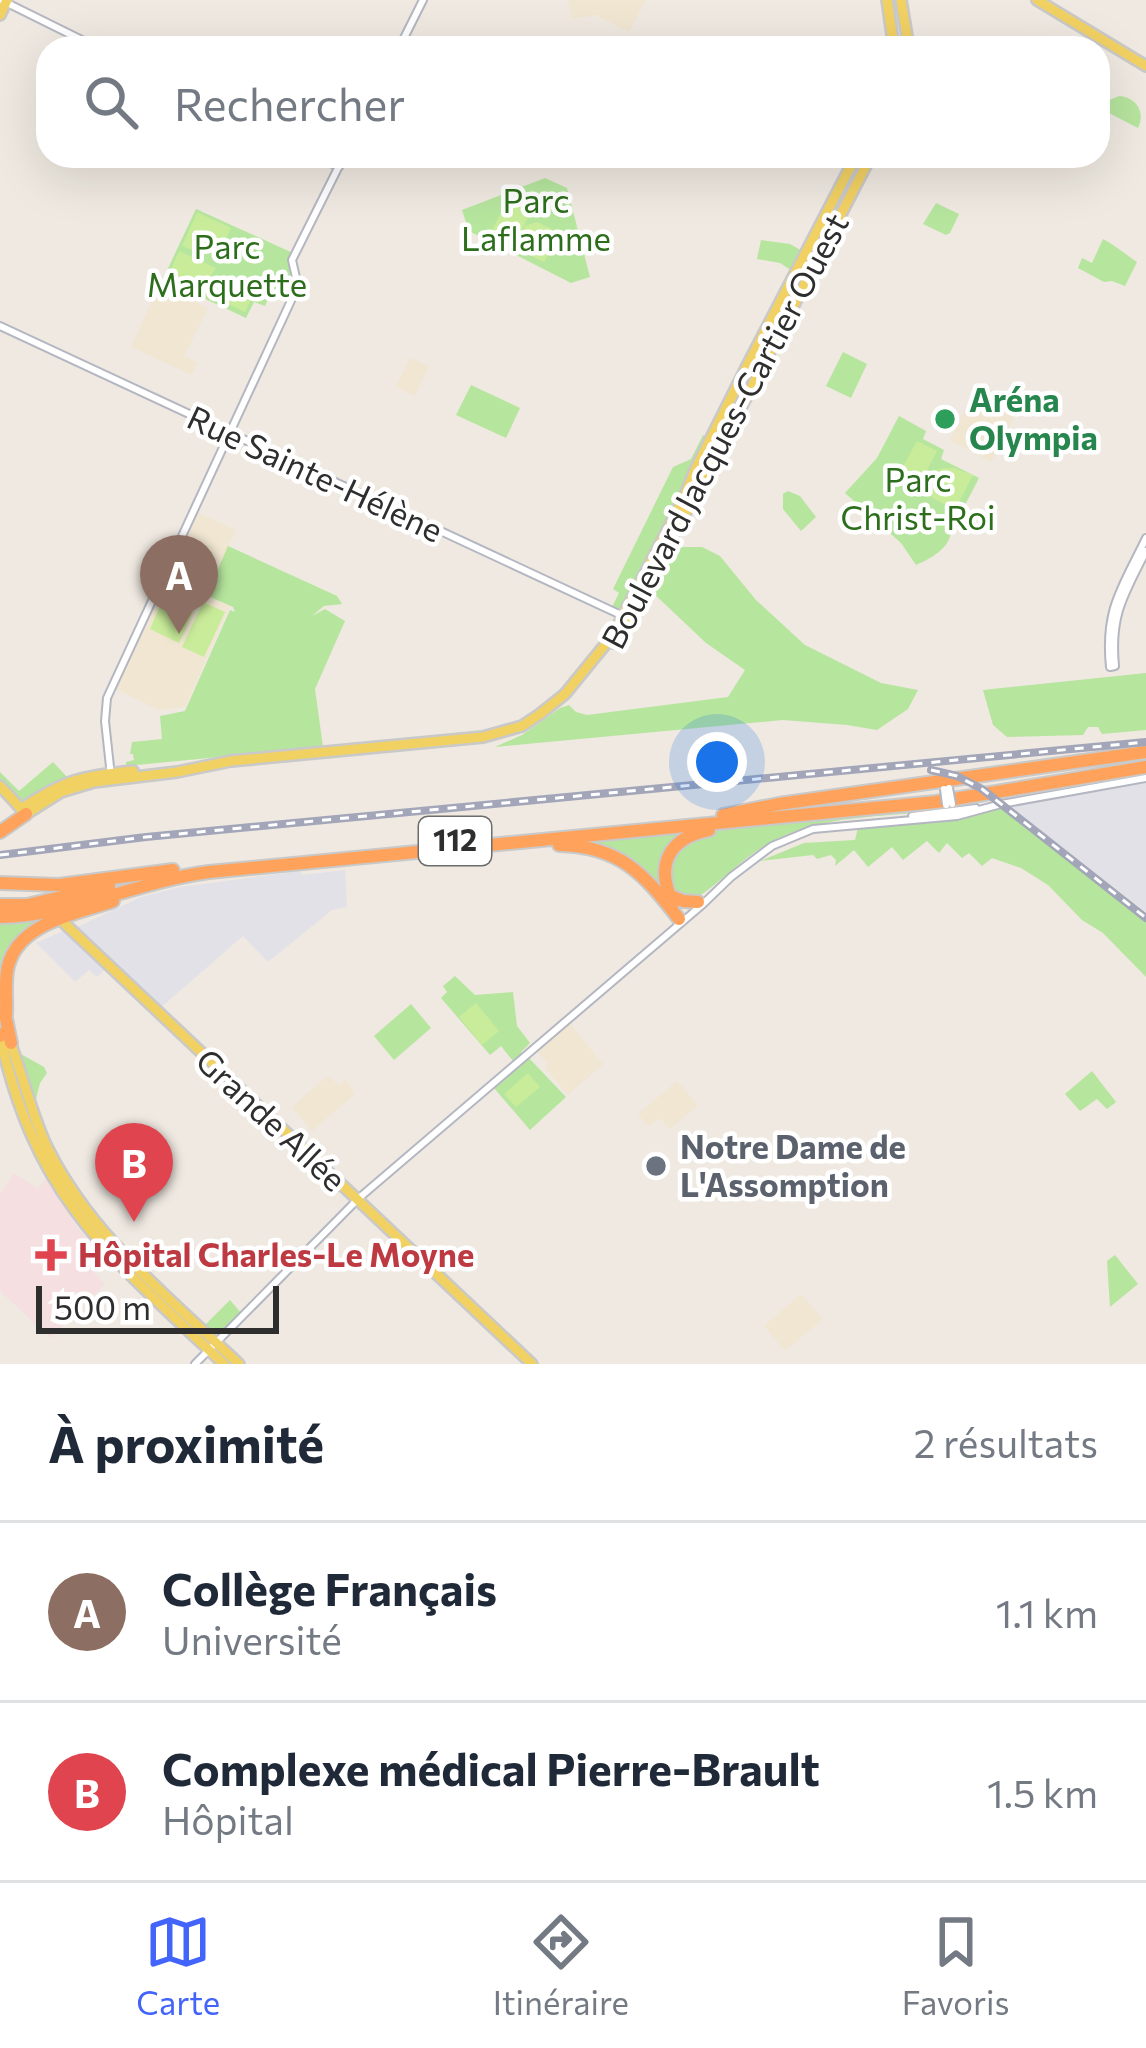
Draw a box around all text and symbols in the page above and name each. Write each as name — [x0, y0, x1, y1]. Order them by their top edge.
search box — [36, 36, 1110, 168]
icon: search — [78, 69, 144, 135]
text: Rechercher — [174, 75, 405, 130]
park label: Parc Laflamme — [461, 179, 611, 258]
street label: Boulevard Jacques-Cartier Ouest — [591, 206, 856, 655]
park label: Parc Marquette — [147, 225, 307, 304]
place label: Aréna Olympia — [969, 378, 1098, 457]
street label: Rue Sainte-Hélène — [181, 396, 450, 550]
marker: Aréna Olympia — [932, 406, 958, 432]
park label: Parc Christ-Roi — [841, 458, 995, 537]
pin: A — [140, 535, 218, 634]
your location — [687, 732, 747, 792]
road number: 112 — [419, 817, 491, 865]
street label: Grande Allée — [188, 1039, 356, 1199]
pin: B — [95, 1123, 173, 1222]
place label: Notre Dame de L'Assomption — [680, 1125, 906, 1204]
marker: Notre Dame de L'Assomption — [643, 1153, 669, 1179]
place label: Hôpital Charles-Le Moyne — [78, 1233, 474, 1274]
marker: Hôpital Charles-Le Moyne — [35, 1239, 67, 1271]
scale bar — [36, 1280, 279, 1333]
text: 500 m — [54, 1286, 151, 1327]
text: À proximité — [48, 1411, 324, 1474]
text: 2 résultats — [914, 1418, 1098, 1466]
text: Collège Français — [162, 1560, 497, 1615]
text: A — [73, 1588, 101, 1636]
text: 1.1 km — [996, 1588, 1098, 1636]
text: Université — [162, 1615, 342, 1663]
text: Complexe médical Pierre-Brault — [162, 1740, 820, 1795]
text: B — [74, 1768, 100, 1816]
text: 1.5 km — [987, 1768, 1098, 1816]
text: Hôpital — [162, 1795, 294, 1843]
tab: Carte — [136, 1909, 220, 2022]
tab: Itinéraire — [493, 1909, 629, 2022]
tab: Favoris — [902, 1909, 1010, 2022]

